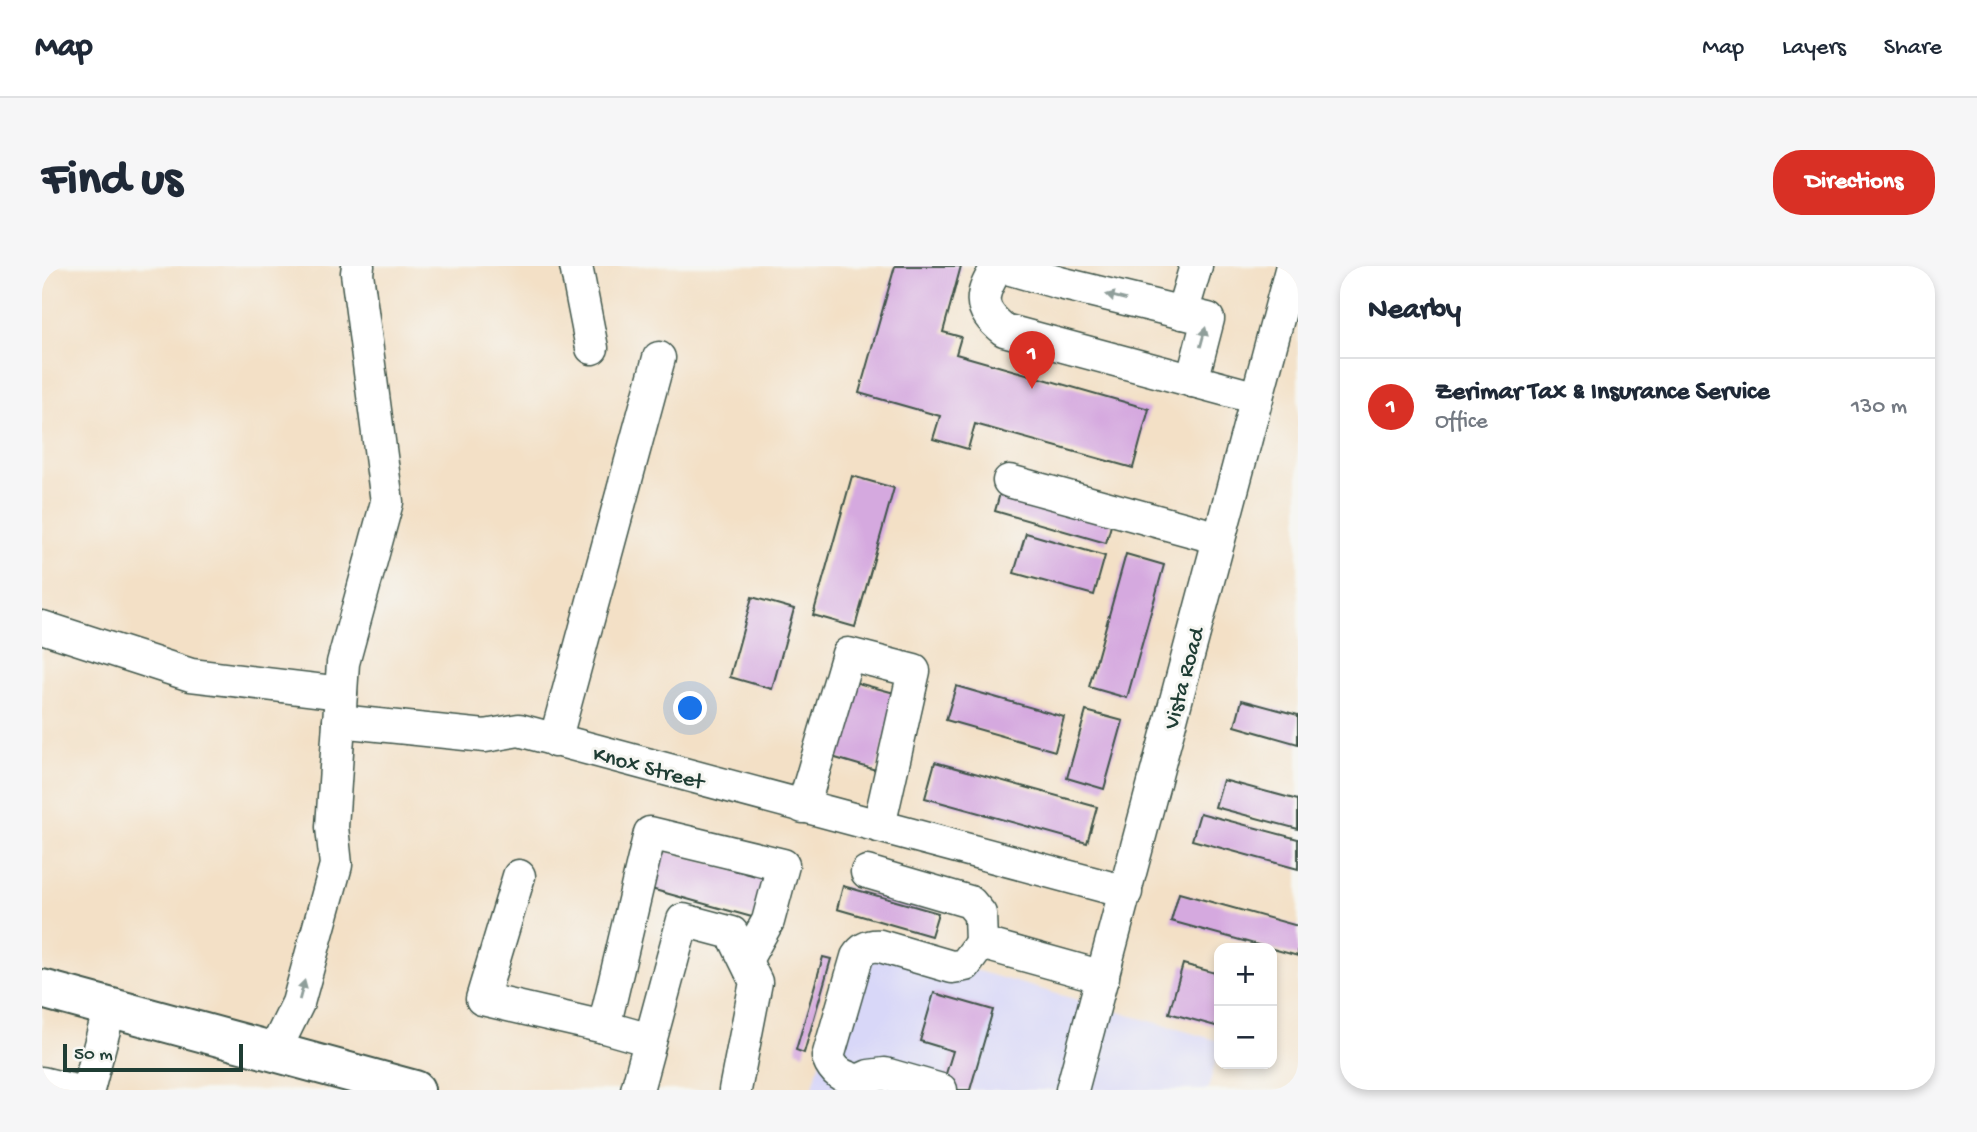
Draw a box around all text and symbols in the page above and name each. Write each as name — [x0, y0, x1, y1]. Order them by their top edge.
text: Map — [35, 29, 92, 67]
text: Map — [1702, 34, 1744, 63]
text: Layers — [1782, 34, 1846, 63]
text: Share — [1884, 34, 1942, 63]
button: Directions — [1773, 150, 1935, 215]
text: Find us — [42, 153, 182, 211]
one-way arrow — [1105, 291, 1127, 302]
text: Nearby — [1368, 294, 1461, 329]
one-way arrow — [1199, 326, 1209, 347]
pin: 1 — [1009, 331, 1055, 389]
text: Zerimar Tax & Insurance Service — [1435, 378, 1770, 409]
text: 1 — [1386, 394, 1396, 421]
text: 130 m — [1851, 394, 1907, 421]
text: Office — [1435, 409, 1488, 436]
street label: Vista Road — [1159, 624, 1212, 734]
your location — [673, 691, 707, 725]
street label: Knox Street — [589, 742, 708, 798]
map controls — [1214, 943, 1277, 1069]
button: + — [1214, 943, 1277, 1006]
one-way arrow — [297, 979, 308, 1001]
button: − — [1214, 1006, 1277, 1069]
scale bar — [63, 1041, 243, 1073]
text: 50 m — [74, 1044, 113, 1067]

